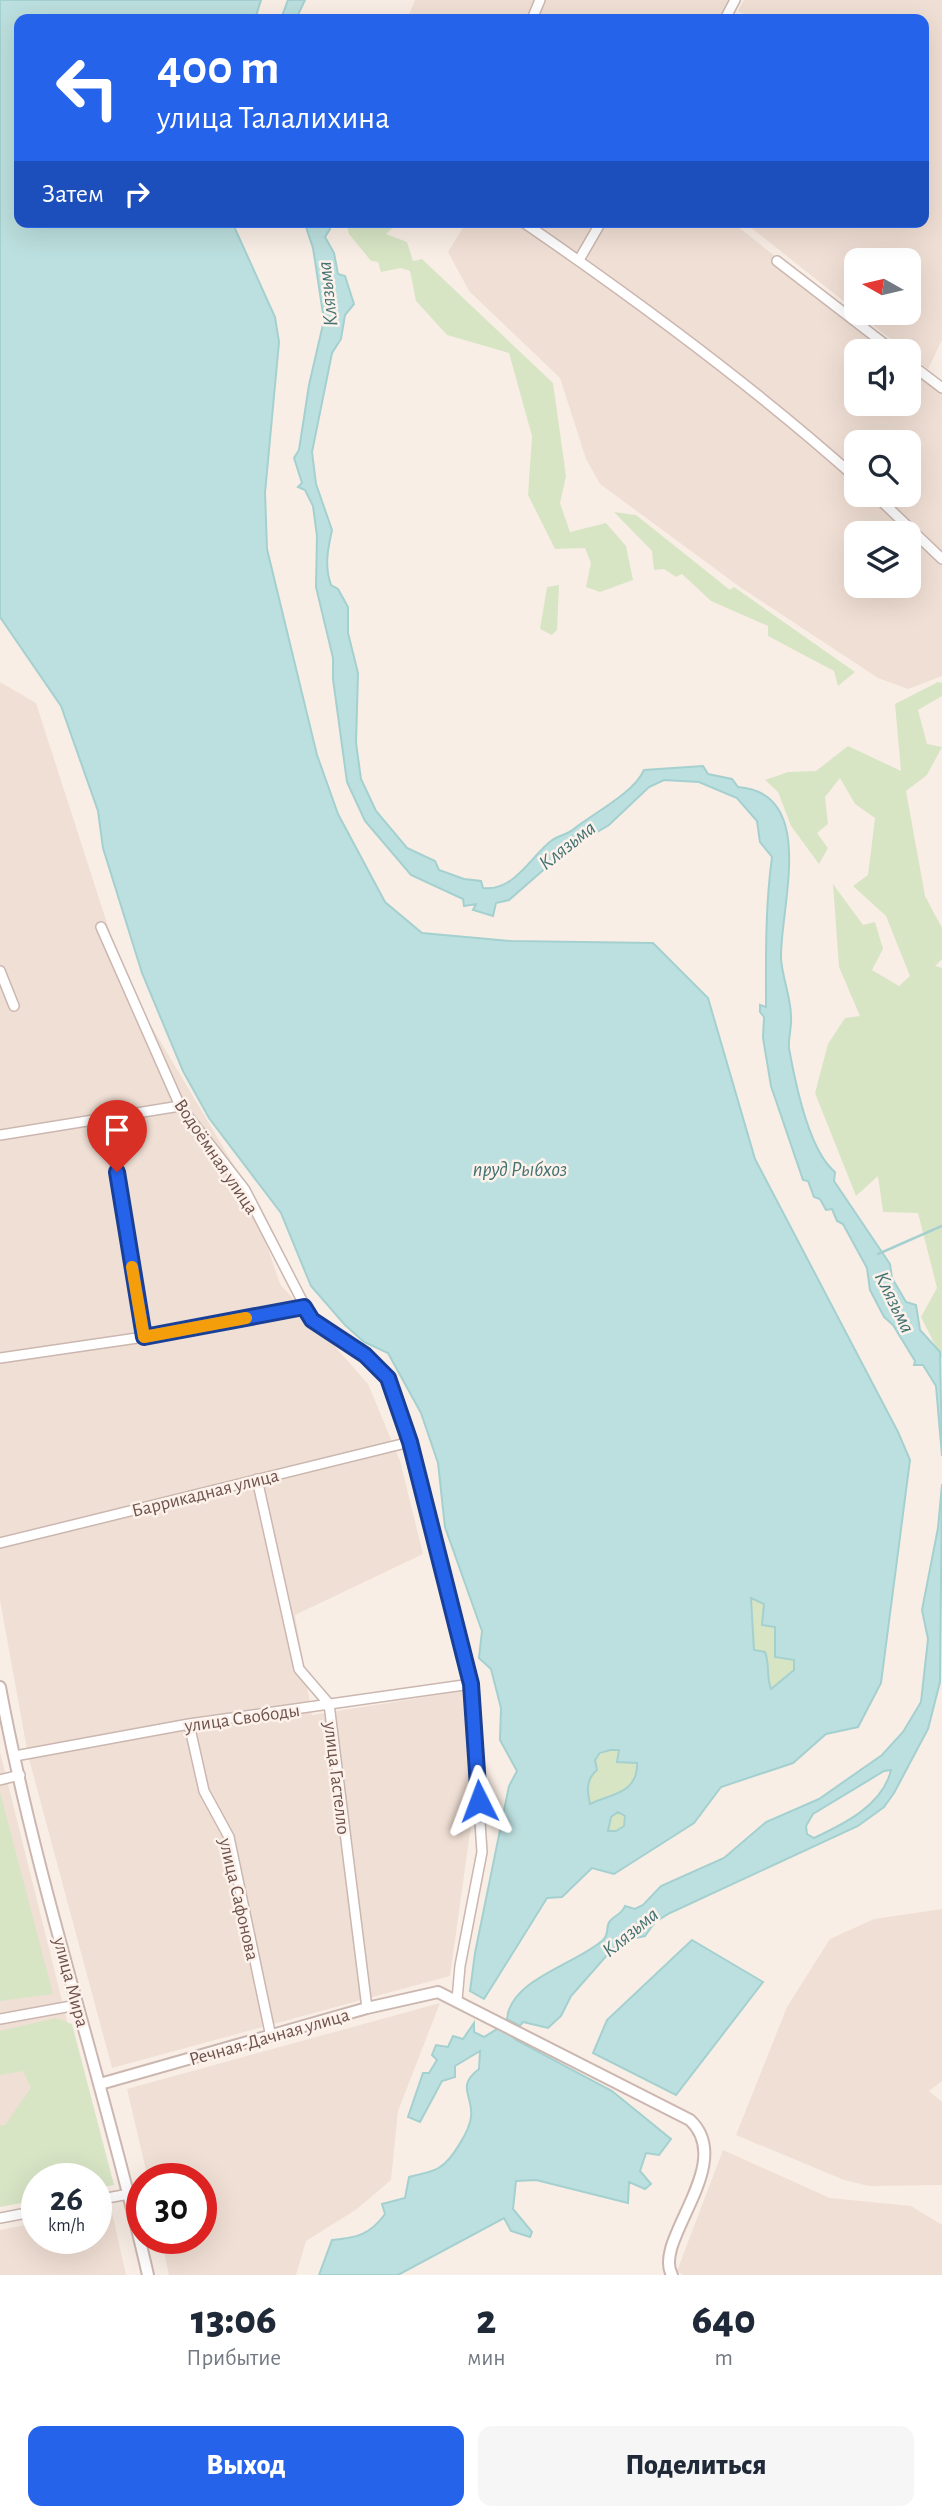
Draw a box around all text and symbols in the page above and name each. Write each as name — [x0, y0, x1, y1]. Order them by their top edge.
icon: left — [42, 42, 133, 133]
text: 400 m — [157, 44, 280, 93]
text: улица Талалихина — [157, 102, 390, 134]
icon: right — [118, 175, 156, 213]
text: Затем — [42, 181, 104, 207]
north arrow — [844, 248, 920, 326]
map controls — [844, 248, 921, 598]
water label: Клязьма — [314, 260, 341, 328]
button: sound — [844, 339, 921, 416]
button: search — [844, 430, 921, 507]
button: layers — [844, 521, 921, 598]
water label: Клязьма — [535, 817, 600, 874]
street label: Водоёмная улица — [170, 1096, 261, 1218]
pin — [87, 1100, 147, 1172]
icon: arrive — [98, 1111, 136, 1149]
water label: пруд Рыбхоз — [473, 1159, 567, 1181]
water label: Клязьма — [871, 1268, 918, 1336]
street label: Баррикадная улица — [130, 1466, 281, 1521]
street label: улица Свободы — [182, 1701, 301, 1736]
street label: улица Гастелло — [320, 1720, 353, 1836]
position arrow — [442, 1764, 516, 1838]
street label: улица Сафонова — [215, 1835, 262, 1963]
water label: Клязьма — [598, 1904, 662, 1961]
street label: улица Мира — [49, 1934, 92, 2030]
street label: Речная-Дачная улица — [187, 2005, 352, 2069]
speed limit sign: 30 — [126, 2163, 217, 2254]
text: 26 — [50, 2182, 83, 2217]
text: km/h — [48, 2217, 85, 2235]
text: 13:06 — [191, 2299, 277, 2341]
text: 2 — [476, 2299, 496, 2341]
text: 640 — [692, 2299, 756, 2341]
text: Прибытие — [186, 2347, 281, 2370]
text: мин — [467, 2347, 506, 2370]
text: m — [715, 2347, 733, 2370]
button: Выход — [28, 2426, 464, 2506]
button: Поделиться — [478, 2426, 914, 2506]

